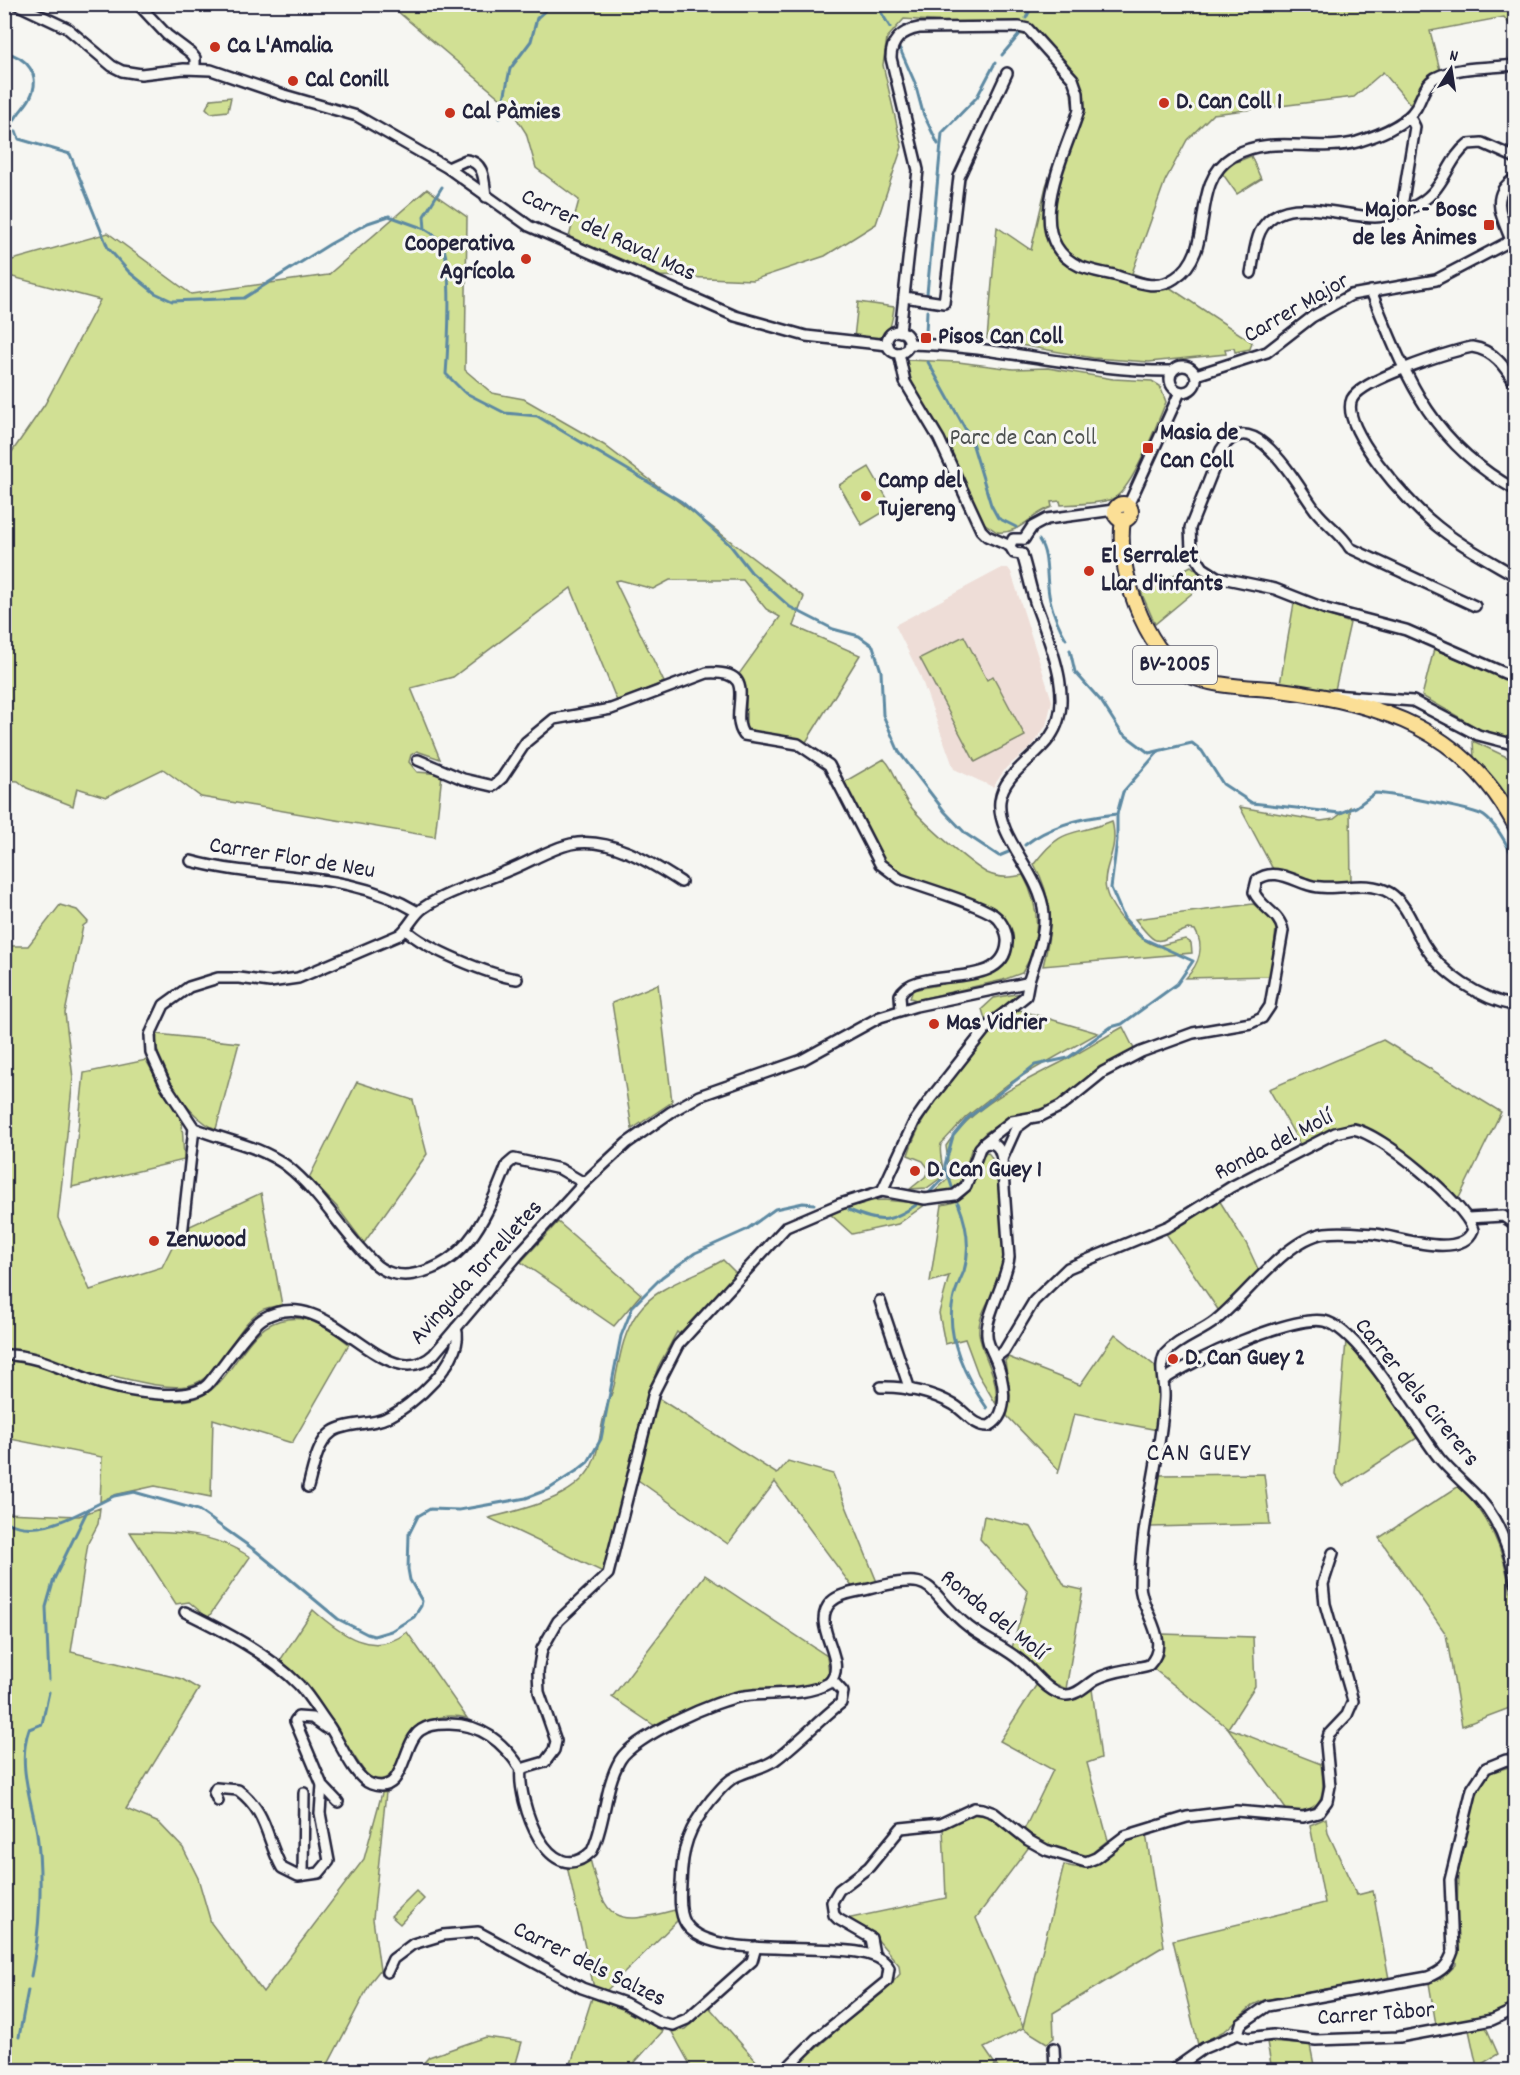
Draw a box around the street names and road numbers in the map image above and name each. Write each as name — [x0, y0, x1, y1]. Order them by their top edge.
street label: Carrer del Raval Mas — [515, 180, 701, 292]
street label: Carrer Major — [1238, 265, 1356, 353]
road number: BV-2005 — [1133, 646, 1217, 684]
street label: Carrer Flor de Neu — [207, 829, 377, 889]
street label: Ronda del Molí — [1209, 1101, 1341, 1191]
street label: Avinguda Torrelletes — [402, 1193, 552, 1353]
street label: Carrer dels Cirerers — [1345, 1311, 1487, 1475]
street label: Ronda del Molí — [932, 1562, 1055, 1671]
street label: Carrer dels Salzes — [507, 1913, 671, 2017]
street label: Carrer Tàbor — [1316, 1994, 1436, 2036]

